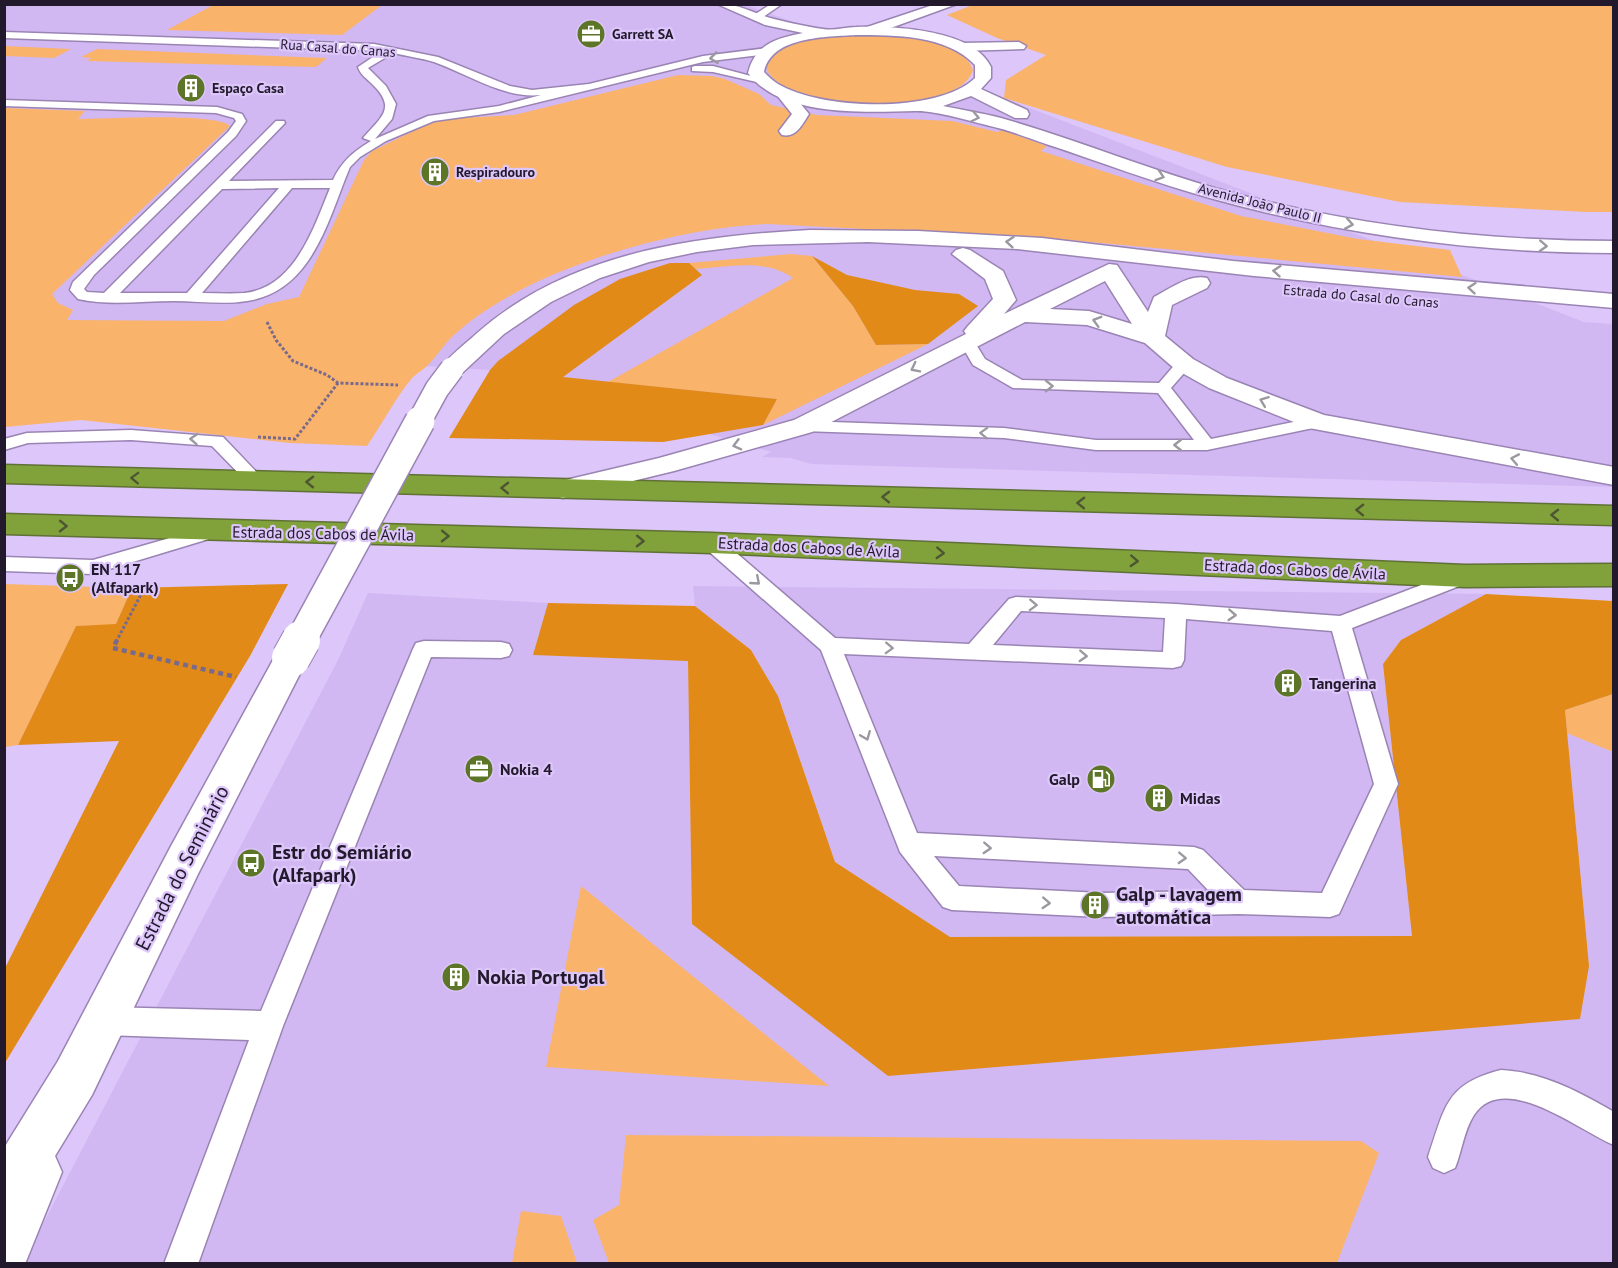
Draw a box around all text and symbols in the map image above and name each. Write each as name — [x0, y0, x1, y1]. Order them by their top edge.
office icon: Garrett SA — [575, 18, 607, 50]
place label: Garrett SA — [612, 25, 674, 43]
street label: Rua Casal do Canas — [280, 35, 396, 61]
one-way arrow — [709, 51, 718, 63]
building icon: Espaço Casa — [175, 72, 207, 104]
place label: Espaço Casa — [212, 79, 284, 97]
one-way arrow — [969, 110, 979, 123]
building icon: Respiradouro — [419, 156, 451, 188]
place label: Respiradouro — [456, 163, 535, 181]
one-way arrow — [1155, 169, 1165, 181]
street label: Avenida João Paulo II — [1197, 179, 1323, 227]
one-way arrow — [1345, 217, 1354, 229]
one-way arrow — [1005, 236, 1014, 249]
one-way arrow — [1538, 240, 1547, 253]
one-way arrow — [1273, 265, 1282, 278]
street label: Estrada do Casal do Canas — [1282, 280, 1440, 312]
one-way arrow — [1467, 282, 1476, 295]
one-way arrow — [1092, 316, 1103, 328]
one-way arrow — [911, 361, 921, 372]
one-way arrow — [1045, 380, 1054, 392]
one-way arrow — [1259, 395, 1270, 408]
one-way arrow — [979, 426, 988, 439]
one-way arrow — [189, 433, 198, 446]
one-way arrow — [732, 437, 742, 450]
one-way arrow — [1174, 439, 1183, 451]
one-way arrow — [1510, 453, 1520, 466]
one-way arrow — [130, 472, 139, 484]
one-way arrow — [305, 476, 314, 489]
one-way arrow — [500, 481, 509, 494]
one-way arrow — [882, 491, 891, 504]
one-way arrow — [1077, 496, 1086, 509]
one-way arrow — [1356, 504, 1365, 516]
one-way arrow — [1551, 509, 1560, 521]
one-way arrow — [58, 520, 67, 532]
street label: Estrada dos Cabos de Ávila — [232, 521, 414, 545]
one-way arrow — [440, 530, 449, 542]
street label: Estrada dos Cabos de Ávila — [718, 532, 900, 562]
one-way arrow — [635, 535, 644, 547]
one-way arrow — [935, 546, 944, 559]
street label: Estrada dos Cabos de Ávila — [1204, 554, 1386, 584]
one-way arrow — [1130, 555, 1139, 568]
place label: EN 117 (Alfapark) — [91, 559, 159, 597]
bus stop icon: EN 117 (Alfapark) — [54, 562, 86, 594]
one-way arrow — [749, 574, 760, 585]
one-way arrow — [1029, 599, 1038, 611]
one-way arrow — [1228, 609, 1237, 622]
one-way arrow — [884, 641, 893, 654]
one-way arrow — [1079, 649, 1088, 662]
building icon: Tangerina — [1272, 667, 1304, 699]
place label: Tangerina — [1309, 673, 1376, 693]
one-way arrow — [859, 730, 871, 741]
office icon: Nokia 4 — [463, 753, 495, 785]
place label: Nokia 4 — [500, 759, 552, 779]
fuel station icon: Galp — [1085, 763, 1117, 795]
place label: Galp — [1049, 769, 1080, 789]
street label: Estrada do Seminário — [129, 781, 235, 955]
building icon: Midas — [1143, 782, 1175, 814]
place label: Midas — [1180, 788, 1221, 808]
place label: Estr do Semiário (Alfapark) — [272, 839, 412, 888]
one-way arrow — [983, 841, 992, 854]
bus stop icon: Estr do Semiário (Alfapark) — [235, 847, 267, 879]
one-way arrow — [1178, 851, 1187, 864]
place label: Galp - lavagem automática — [1116, 881, 1242, 930]
building icon: Galp - lavagem automática — [1079, 889, 1111, 921]
one-way arrow — [1041, 896, 1050, 909]
building icon: Nokia Portugal — [440, 961, 472, 993]
place label: Nokia Portugal — [477, 964, 605, 990]

